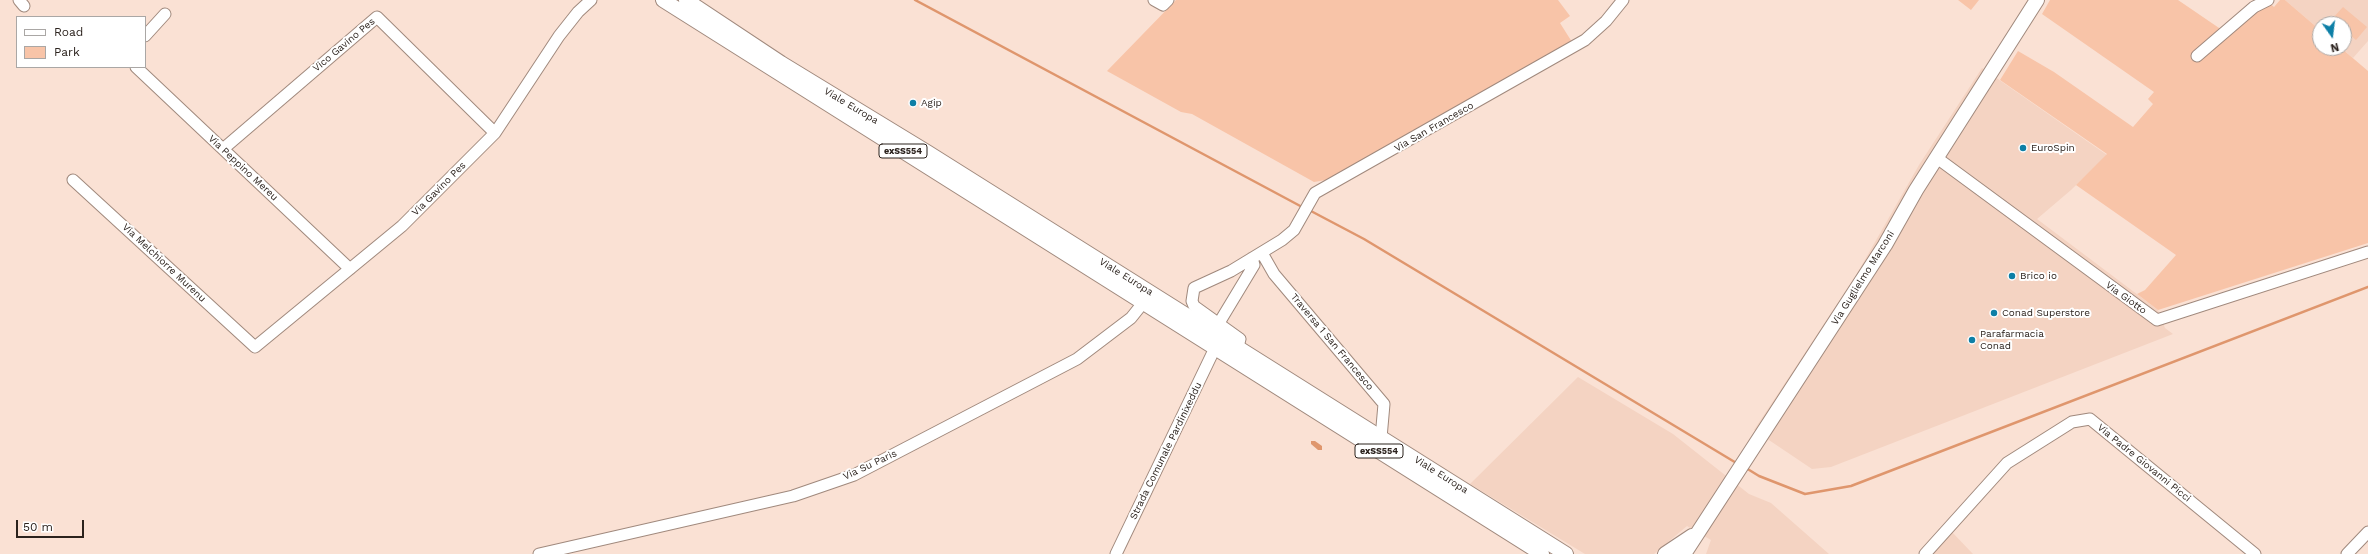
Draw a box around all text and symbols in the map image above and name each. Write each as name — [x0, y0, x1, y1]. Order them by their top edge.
legend — [16, 16, 146, 68]
street label: Vico Gavino Pes — [311, 16, 377, 74]
north arrow — [2312, 16, 2352, 56]
text: Road — [54, 25, 83, 39]
text: N — [2329, 40, 2340, 54]
text: Park — [54, 45, 80, 59]
street label: Viale Europa — [822, 85, 880, 127]
place label: Agip — [921, 97, 942, 109]
marker: Agip — [908, 98, 918, 108]
street label: Via San Francesco — [1392, 99, 1476, 155]
street label: Via Peppino Mereu — [206, 133, 280, 203]
place label: EuroSpin — [2031, 142, 2075, 154]
marker: EuroSpin — [2018, 143, 2028, 153]
road number: exSS554 — [879, 144, 927, 158]
street label: Via Gavino Pes — [409, 159, 469, 219]
street label: Via Melchiorre Murenu — [120, 221, 208, 305]
street label: Via Guglielmo Marconi — [1829, 229, 1897, 327]
street label: Viale Europa — [1097, 256, 1155, 298]
place label: Brico io — [2020, 270, 2057, 282]
marker: Brico io — [2007, 271, 2017, 281]
street label: Via Giotto — [2103, 279, 2149, 317]
street label: Traversa 1 San Francesco — [1288, 291, 1376, 393]
place label: Conad Superstore — [2002, 307, 2090, 319]
marker: Conad Superstore — [1989, 308, 1999, 318]
place label: Parafarmacia Conad — [1980, 328, 2044, 352]
marker: Parafarmacia Conad — [1967, 335, 1977, 345]
street label: Strada Comunale Pardinixeddu — [1127, 380, 1205, 522]
street label: Via Padre Giovanni Picci — [2095, 422, 2193, 504]
road number: exSS554 — [1355, 444, 1403, 458]
street label: Via Su Paris — [841, 447, 899, 483]
street label: Viale Europa — [1412, 454, 1470, 496]
scale bar — [18, 512, 86, 538]
text: 50 m — [23, 520, 53, 534]

